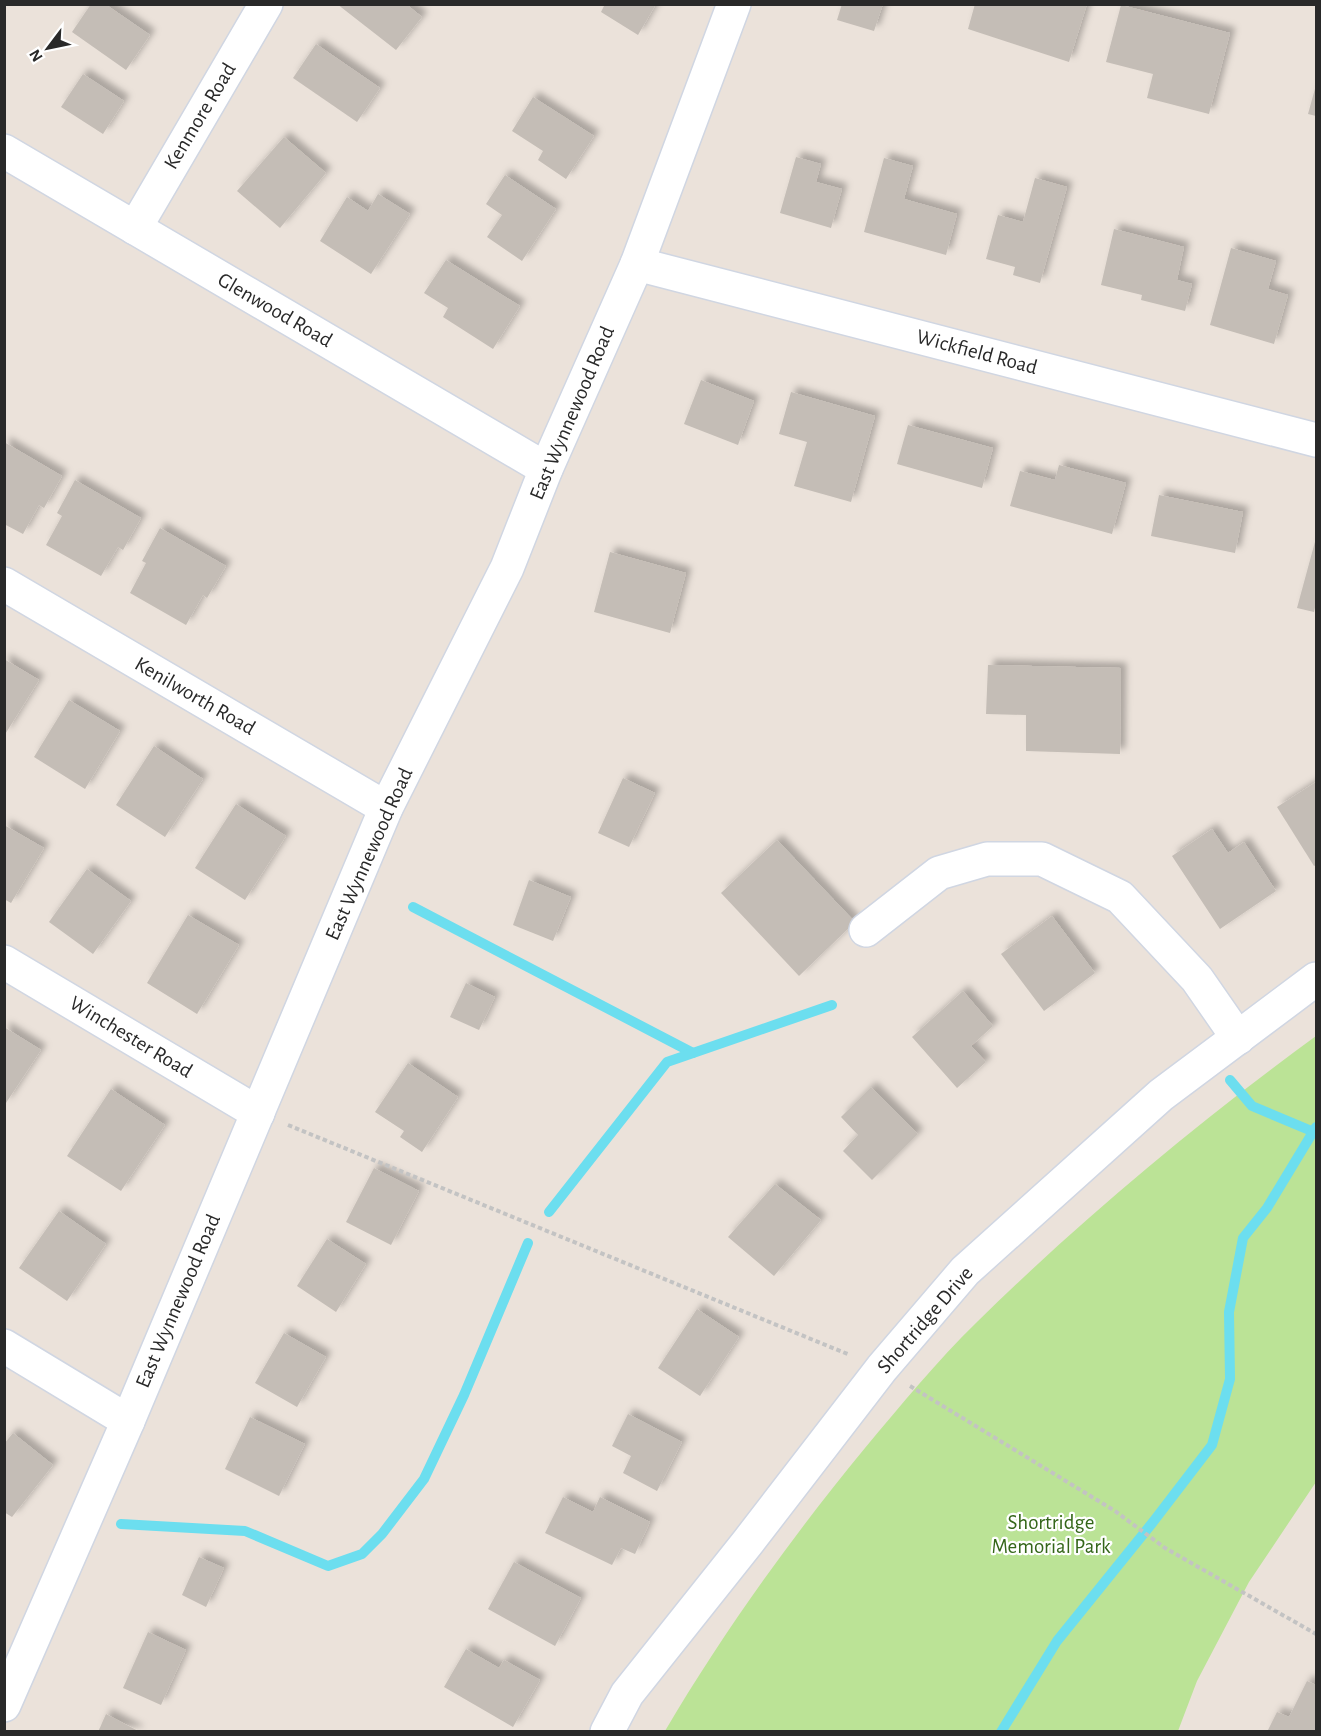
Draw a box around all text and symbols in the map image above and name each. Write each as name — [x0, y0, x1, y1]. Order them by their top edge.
north arrow — [18, 18, 78, 78]
text: N — [26, 46, 46, 64]
street label: Kenmore Road — [160, 59, 240, 173]
street label: Glenwood Road — [214, 269, 336, 351]
street label: East Wynnewood Road — [526, 323, 618, 503]
street label: Wickfield Road — [914, 326, 1040, 378]
street label: Kenilworth Road — [131, 653, 259, 739]
street label: East Wynnewood Road — [322, 765, 417, 943]
street label: Winchester Road — [66, 992, 196, 1082]
street label: East Wynnewood Road — [132, 1211, 224, 1391]
street label: Shortridge Drive — [873, 1263, 977, 1377]
park label: Shortridge Memorial Park — [991, 1512, 1111, 1557]

